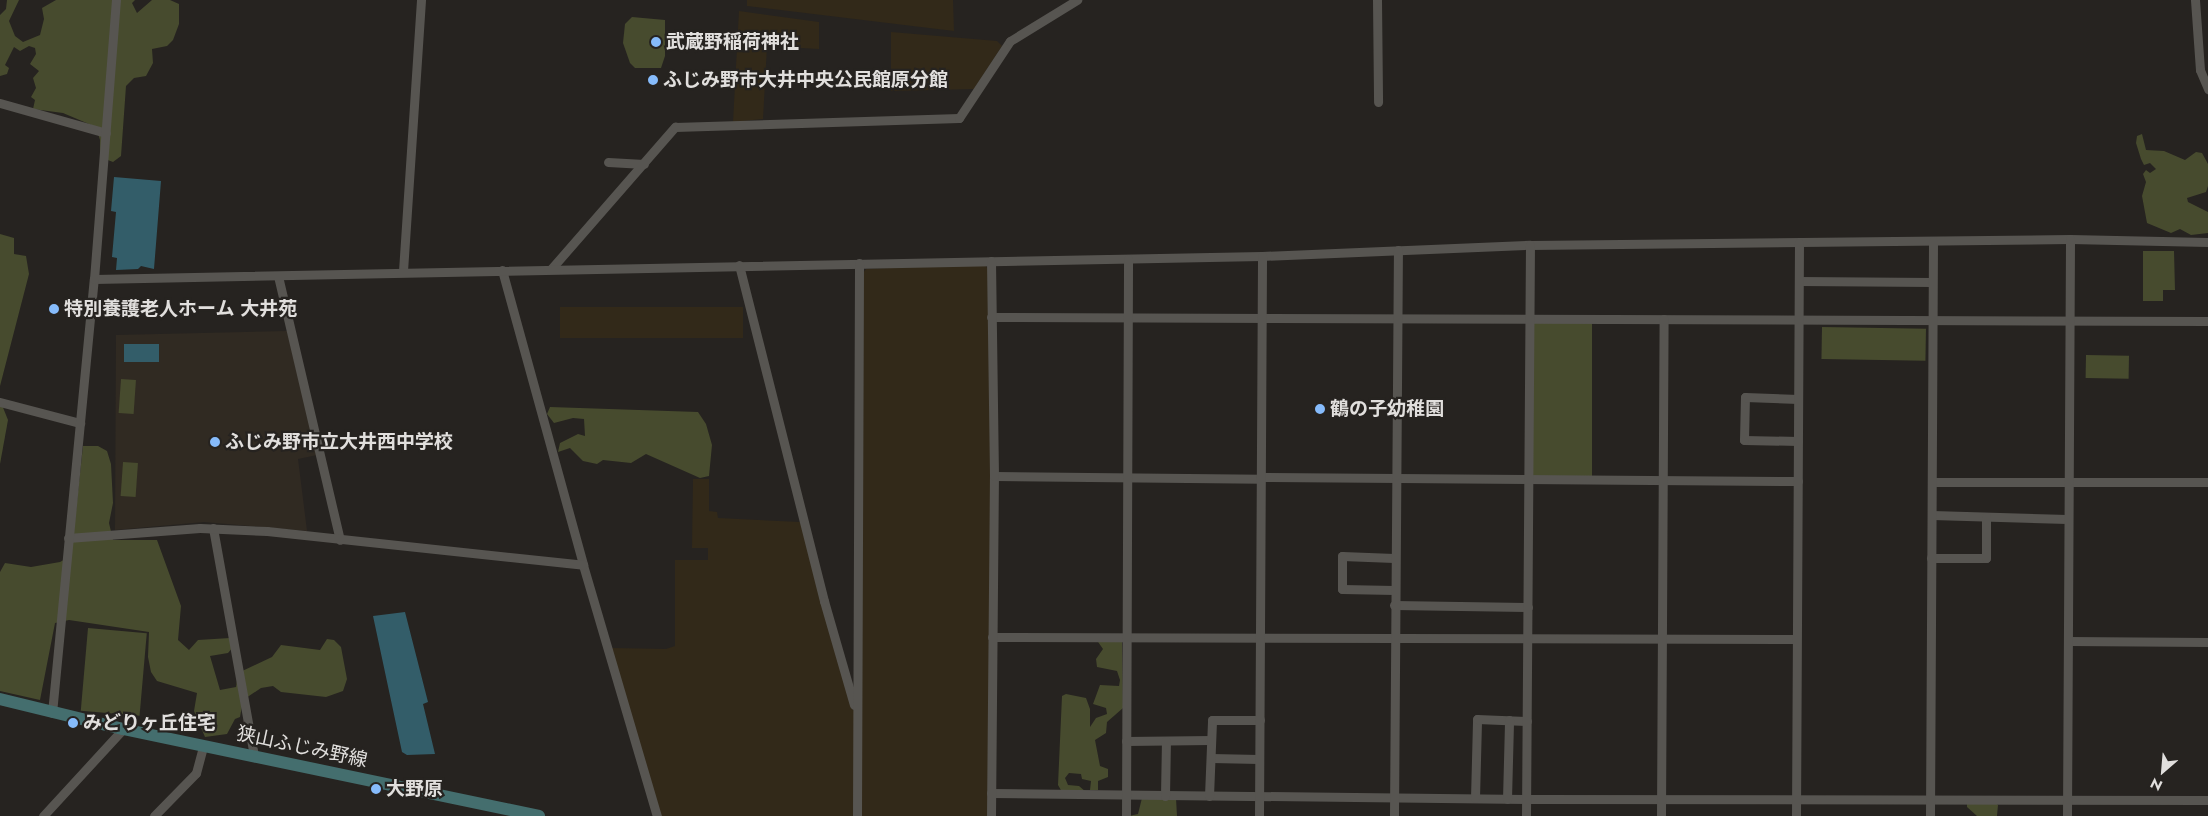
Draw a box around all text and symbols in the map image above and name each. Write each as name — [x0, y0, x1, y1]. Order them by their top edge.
place label: 武蔵野稲荷神社 — [666, 31, 799, 53]
marker: 武蔵野稲荷神社 — [650, 36, 662, 48]
place label: ふじみ野市大井中央公民館原分館 — [663, 69, 948, 91]
marker: ふじみ野市大井中央公民館原分館 — [647, 74, 659, 86]
place label: 特別養護老人ホーム 大井苑 — [64, 298, 298, 320]
marker: 特別養護老人ホーム 大井苑 — [48, 303, 60, 315]
place label: 鶴の子幼稚園 — [1330, 398, 1444, 420]
marker: 鶴の子幼稚園 — [1314, 403, 1326, 415]
place label: ふじみ野市立大井西中学校 — [225, 431, 453, 453]
marker: ふじみ野市立大井西中学校 — [209, 436, 221, 448]
place label: みどりヶ丘住宅 — [83, 712, 216, 734]
marker: みどりヶ丘住宅 — [67, 717, 79, 729]
street label: 狭山ふじみ野線 — [235, 722, 369, 772]
north arrow — [2138, 746, 2188, 796]
text: N — [2147, 773, 2166, 796]
place label: 大野原 — [386, 778, 443, 800]
marker: 大野原 — [370, 783, 382, 795]

